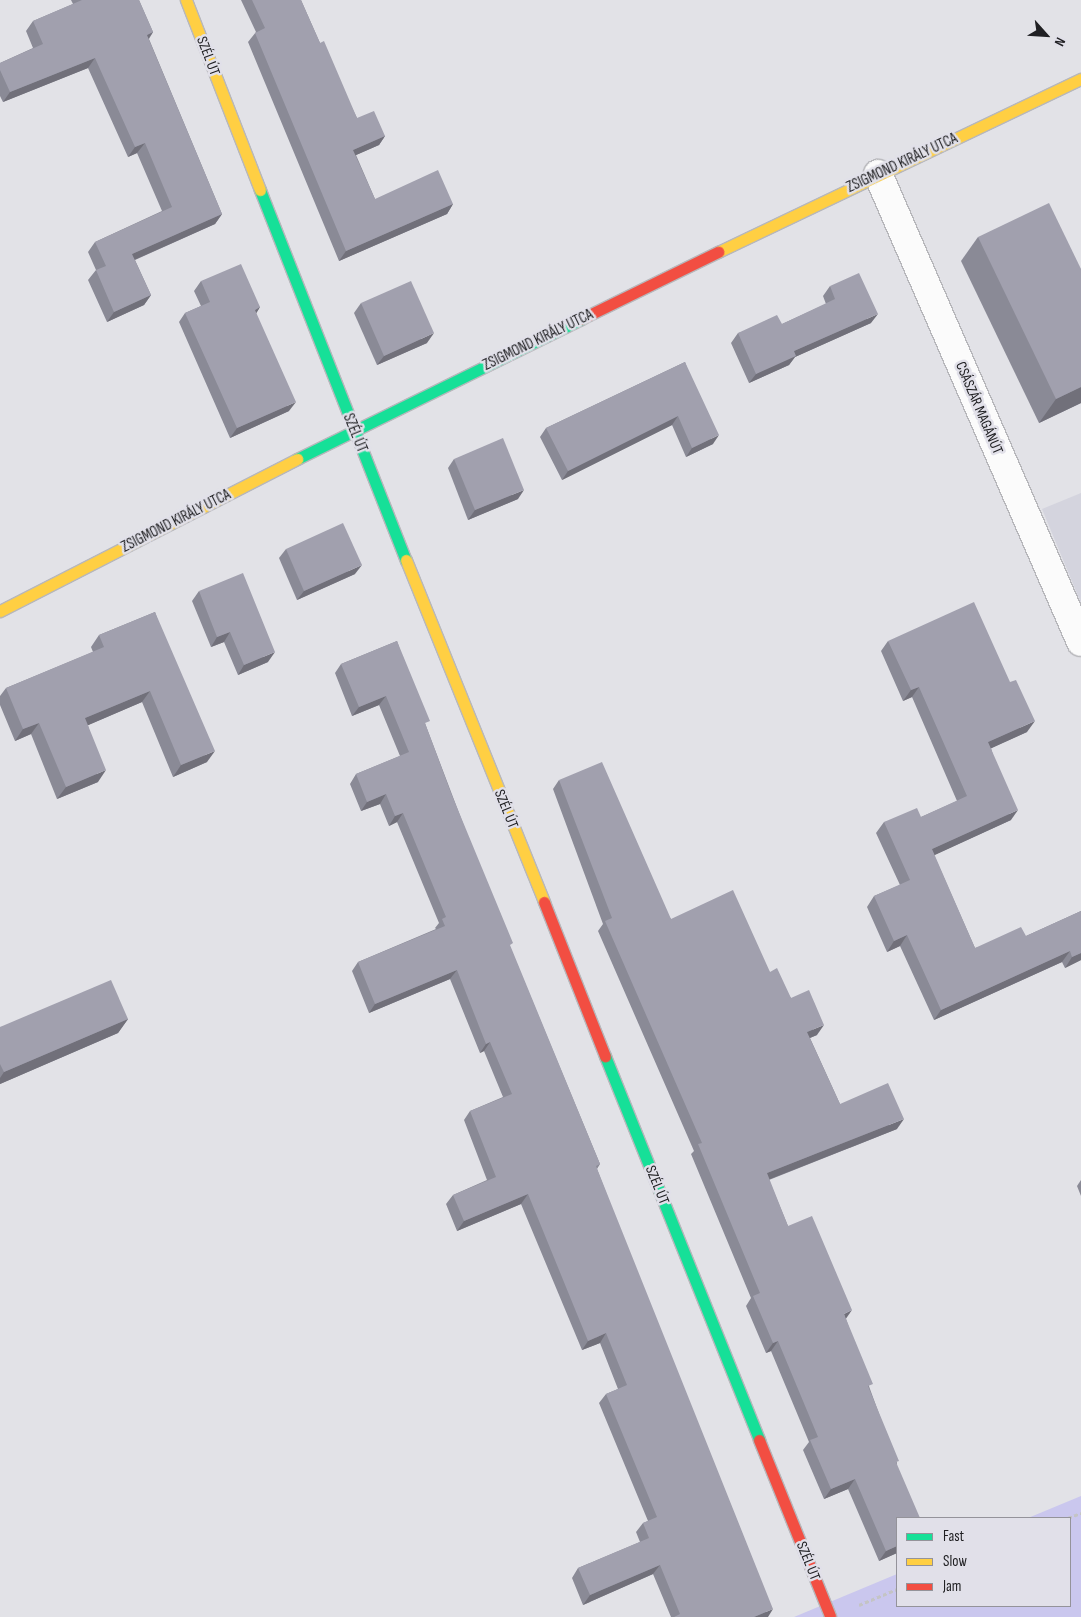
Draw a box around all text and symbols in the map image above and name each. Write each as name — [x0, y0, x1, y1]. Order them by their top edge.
north arrow — [1021, 10, 1071, 60]
street label: SZÉL ÚT — [192, 34, 224, 78]
text: N — [1051, 35, 1069, 49]
street label: ZSIGMOND KIRÁLY UTCA — [844, 129, 960, 197]
street label: ZSIGMOND KIRÁLY UTCA — [480, 306, 596, 374]
street label: CSÁSZÁR MAGÁNÚT — [951, 359, 1007, 457]
street label: SZÉL ÚT — [339, 411, 371, 455]
street label: ZSIGMOND KIRÁLY UTCA — [118, 486, 234, 556]
street label: SZÉL ÚT — [490, 787, 522, 831]
street label: SZÉL ÚT — [641, 1163, 673, 1207]
legend — [896, 1517, 1071, 1607]
text: Fast — [943, 1527, 964, 1546]
street label: SZÉL ÚT — [792, 1539, 824, 1583]
text: Slow — [943, 1552, 967, 1571]
text: Jam — [943, 1577, 961, 1596]

